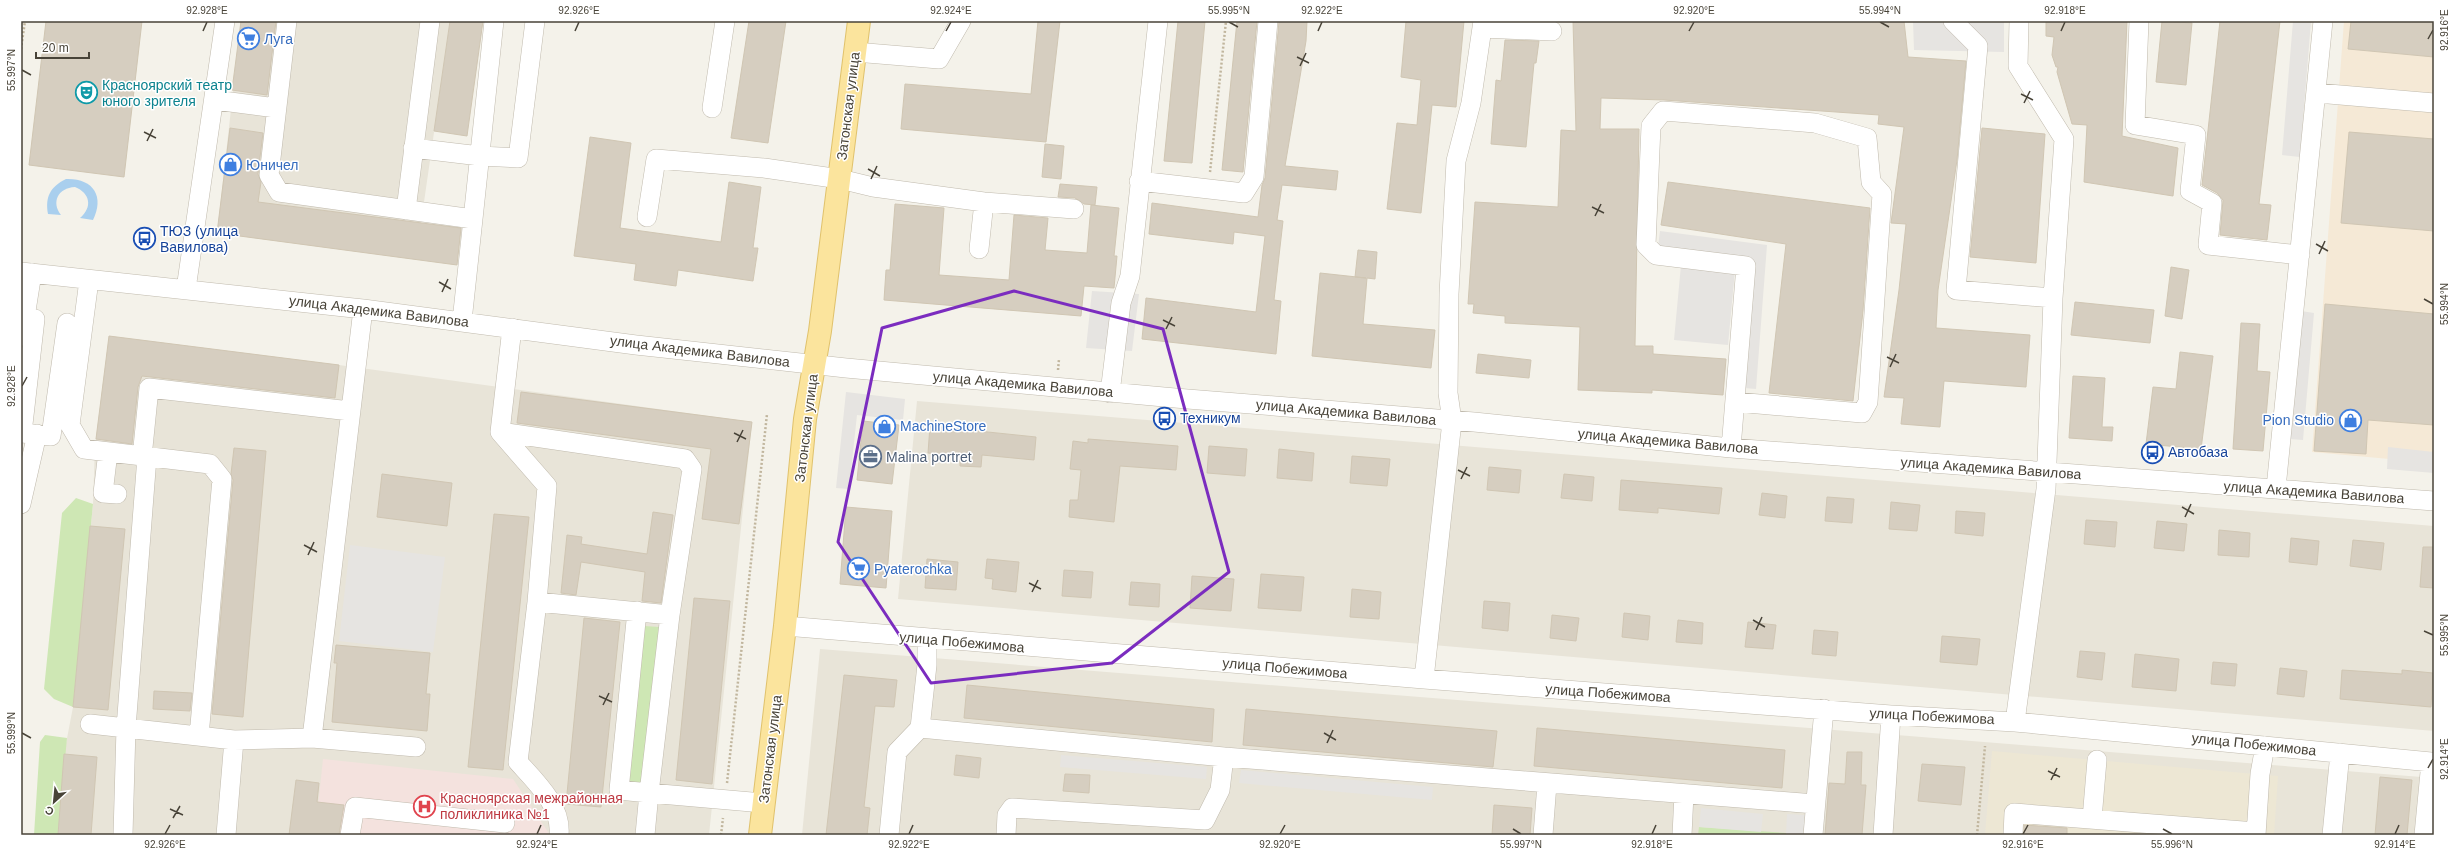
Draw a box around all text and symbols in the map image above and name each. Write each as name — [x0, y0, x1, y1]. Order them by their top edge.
text: 92.928°E — [186, 5, 228, 16]
text: 92.926°E — [558, 5, 600, 16]
text: 92.924°E — [930, 5, 972, 16]
text: 55.995°N — [1208, 5, 1250, 16]
text: 92.922°E — [1301, 5, 1343, 16]
text: 92.920°E — [1673, 5, 1715, 16]
text: 55.994°N — [1859, 5, 1901, 16]
text: 92.918°E — [2044, 5, 2086, 16]
text: 92.916°E — [2439, 9, 2450, 51]
supermarket icon: Луга — [235, 26, 261, 52]
place label: Луга — [264, 31, 293, 47]
scale bar — [36, 34, 89, 60]
text: 20 m — [42, 41, 69, 55]
text: 55.997°N — [6, 49, 17, 91]
street label: Затонская улица — [833, 51, 863, 161]
place label: Красноярский театр юного зрителя — [102, 77, 232, 109]
theatre icon: Красноярский театр юного зрителя — [73, 80, 99, 106]
shop icon: Юничел — [217, 152, 243, 178]
place label: Юничел — [246, 157, 298, 173]
place label: ТЮЗ (улица Вавилова) — [160, 223, 238, 255]
bus stop icon: ТЮЗ (улица Вавилова) — [131, 226, 157, 252]
text: 55.994°N — [2439, 283, 2450, 325]
street label: улица Академика Вавилова — [288, 292, 470, 330]
street label: улица Академика Вавилова — [609, 332, 791, 370]
text: 92.928°E — [6, 365, 17, 407]
street label: улица Академика Вавилова — [932, 368, 1114, 400]
street label: Затонская улица — [791, 373, 821, 483]
street label: улица Академика Вавилова — [1255, 396, 1437, 428]
bus stop icon: Техникум — [1152, 405, 1178, 431]
shop icon: Pion Studio — [2337, 407, 2363, 433]
place label: Техникум — [1180, 410, 1241, 426]
place label: Pion Studio — [2262, 412, 2334, 428]
shop icon: MachineStore — [871, 413, 897, 439]
place label: MachineStore — [900, 418, 987, 434]
street label: улица Академика Вавилова — [1577, 425, 1759, 457]
bus stop icon: Автобаза — [2139, 439, 2165, 465]
office icon: Malina portret — [858, 444, 884, 470]
place label: Автобаза — [2168, 444, 2228, 460]
place label: Malina portret — [886, 449, 972, 465]
street label: улица Академика Вавилова — [1900, 454, 2082, 482]
street label: улица Академика Вавилова — [2223, 478, 2405, 506]
supermarket icon: Pyaterochka — [846, 556, 872, 582]
place label: Pyaterochka — [874, 561, 952, 577]
text: 55.995°N — [2439, 614, 2450, 656]
street label: улица Побежимова — [899, 629, 1025, 655]
street label: улица Побежимова — [1222, 655, 1348, 681]
street label: улица Побежимова — [1545, 681, 1671, 705]
street label: Затонская улица — [755, 694, 785, 804]
street label: улица Побежимова — [1869, 705, 1995, 727]
text: 55.999°N — [6, 712, 17, 754]
street label: улица Побежимова — [2191, 729, 2317, 759]
text: 92.914°E — [2439, 738, 2450, 780]
north arrow — [34, 782, 74, 822]
place label: Красноярская межрайонная поликлиника №1 — [440, 790, 623, 822]
hospital icon: Красноярская межрайонная поликлиника №1 — [412, 793, 438, 819]
text: С — [43, 804, 56, 818]
text: 92.926°E — [144, 839, 186, 850]
text: 92.924°E — [516, 839, 558, 850]
text: 92.922°E — [888, 839, 930, 850]
text: 92.920°E — [1259, 839, 1301, 850]
text: 55.997°N — [1500, 839, 1542, 850]
text: 92.918°E — [1631, 839, 1673, 850]
text: 92.916°E — [2002, 839, 2044, 850]
text: 55.996°N — [2151, 839, 2193, 850]
text: 92.914°E — [2374, 839, 2416, 850]

